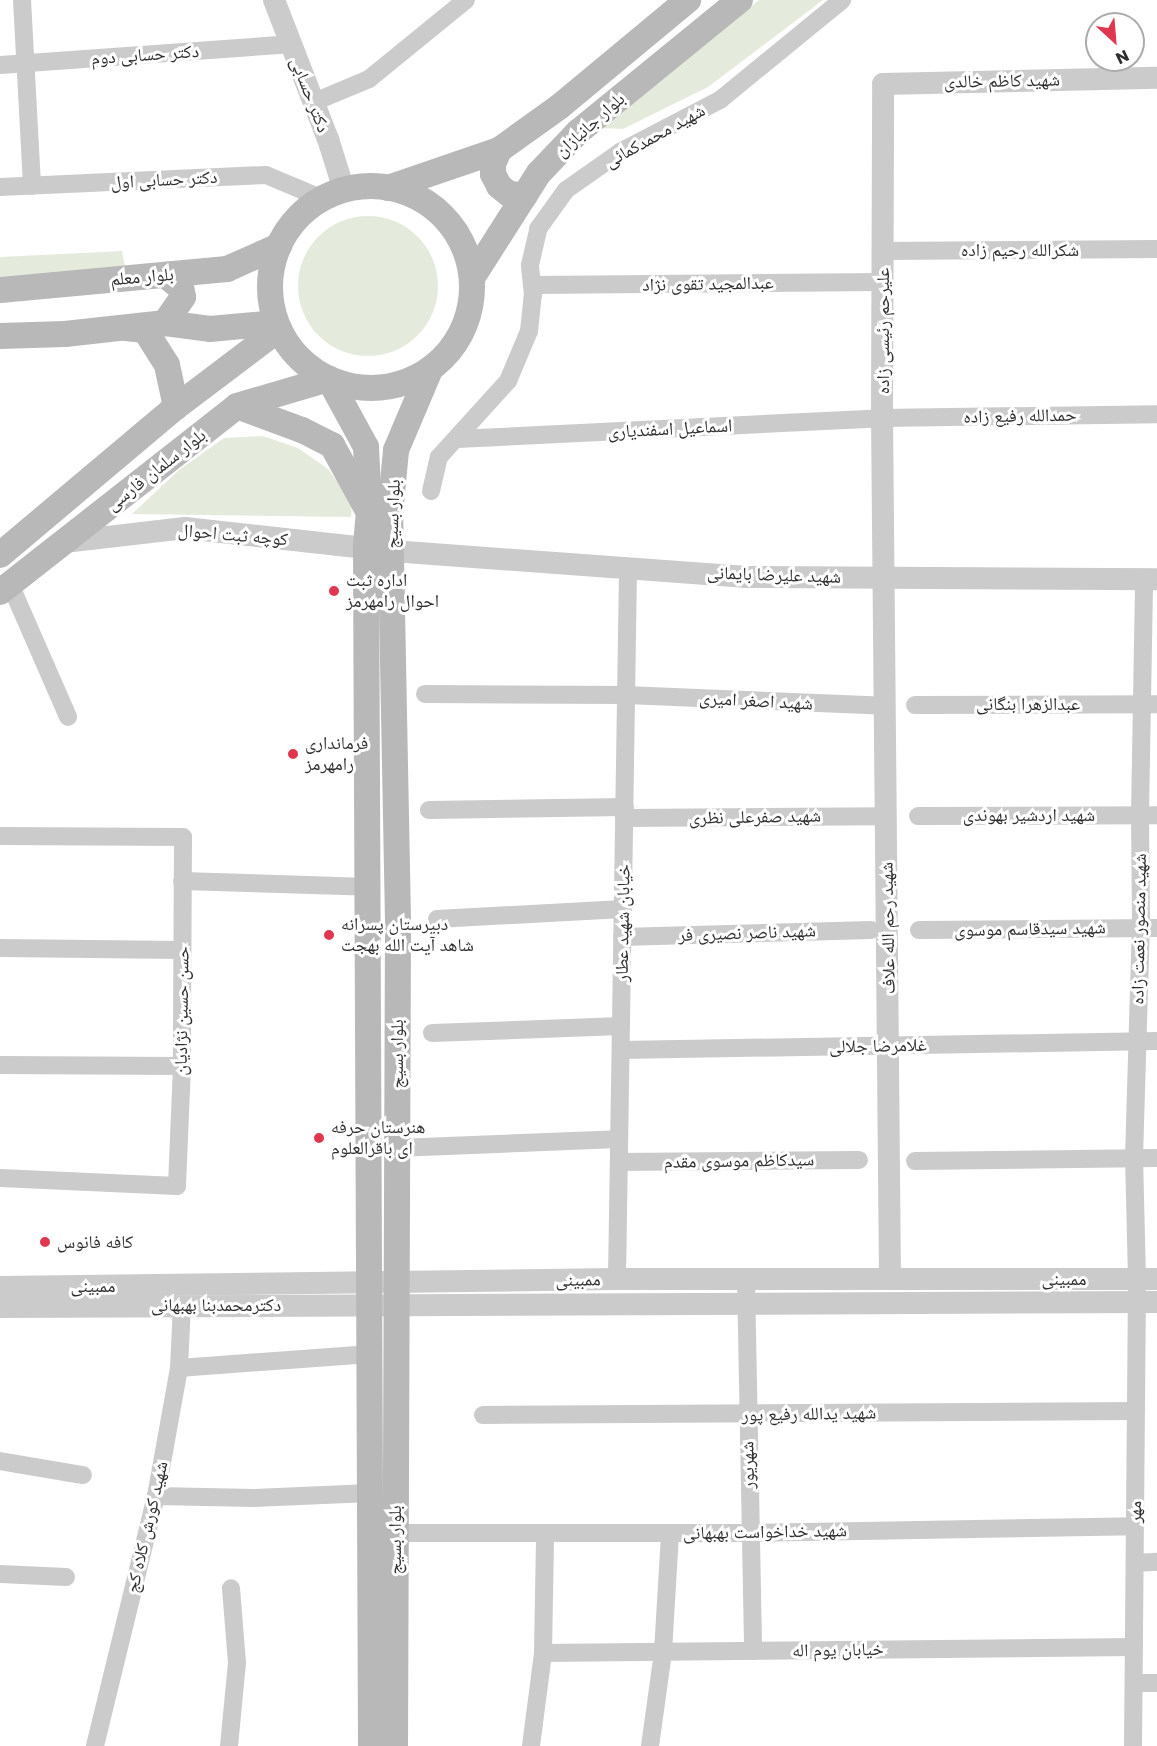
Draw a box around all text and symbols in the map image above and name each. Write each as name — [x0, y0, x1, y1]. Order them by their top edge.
north arrow — [1085, 12, 1145, 72]
street label: دکتر حسابی دوم — [90, 40, 200, 70]
text: N — [1112, 44, 1133, 70]
street label: دکتر حسابی — [286, 54, 334, 136]
street label: شهید کاظم خالدی — [944, 69, 1060, 93]
street label: بلوار جانبازان — [551, 88, 629, 162]
street label: شهید محمدکمائی — [601, 100, 709, 172]
street label: دکتر حسابی اول — [110, 166, 218, 194]
street label: شکرالله رحیم زاده — [961, 239, 1079, 261]
street label: بلوار معلم — [109, 263, 175, 291]
street label: علیرحم رئیسی زاده — [872, 268, 894, 394]
street label: عبدالمجید تقوی نژاد — [642, 272, 774, 296]
street label: حمدالله رفیع زاده — [963, 404, 1077, 428]
street label: اسماعیل اسفندیاری — [607, 415, 733, 443]
street label: بلوار سلمان فارسی — [102, 424, 210, 516]
street label: بلوار بسیج — [381, 479, 405, 549]
street label: کوچه ثبت احوال — [177, 519, 289, 551]
street label: شهید علیرضا بایمانی — [707, 562, 841, 588]
place label: اداره ثبت احوال رامهرمز — [346, 570, 439, 612]
marker: اداره ثبت احوال رامهرمز — [327, 584, 341, 598]
street label: شهید اصغر امیری — [699, 687, 813, 715]
street label: عبدالزهرا بنگانی — [976, 693, 1080, 715]
place label: فرمانداری رامهرمز — [305, 733, 368, 776]
marker: فرمانداری رامهرمز — [286, 747, 300, 761]
street label: شهید اردشیر بهوندی — [963, 804, 1095, 826]
street label: شهید صفرعلی نظری — [689, 805, 821, 829]
street label: شهید منصور نعمت زاده — [1127, 853, 1151, 1005]
street label: شهید رحم الله علاف — [876, 862, 900, 994]
street label: خیابان شهید عطار — [611, 864, 635, 982]
place label: دبیرستان پسرانه شاهد آیت الله بهجت — [341, 914, 474, 956]
street label: شهید سیدقاسم موسوی — [954, 917, 1106, 941]
street label: شهید ناصر نصیری فر — [678, 920, 816, 946]
marker: دبیرستان پسرانه شاهد آیت الله بهجت — [322, 928, 336, 942]
street label: حسن حسین نژادیان — [170, 946, 194, 1076]
street label: بلوار بسیج — [386, 1019, 408, 1089]
street label: غلامرضا جلالی — [829, 1034, 927, 1058]
place label: هنرستان حرفه ای باقرالعلوم — [331, 1117, 425, 1160]
marker: هنرستان حرفه ای باقرالعلوم — [312, 1131, 326, 1145]
street label: سیدکاظم موسوی مقدم — [664, 1149, 814, 1173]
place label: کافه فانوس — [57, 1231, 133, 1253]
marker: کافه فانوس — [38, 1235, 52, 1249]
street label: ممبینی — [1042, 1268, 1086, 1290]
street label: ممبینی — [555, 1269, 601, 1291]
street label: ممبینی — [71, 1275, 115, 1297]
street label: دکترمحمدبنا بهبهانی — [151, 1294, 281, 1316]
street label: شهید یدالله رفیع پور — [742, 1402, 876, 1426]
street label: شهریور — [737, 1441, 759, 1489]
street label: شهید کورش کلاه کج — [121, 1459, 173, 1595]
street label: مهر — [1124, 1501, 1146, 1523]
street label: بلوار بسیج — [384, 1505, 406, 1575]
street label: شهید خداخواست بهبهانی — [683, 1520, 847, 1544]
street label: خیابان یوم اله — [792, 1638, 884, 1662]

